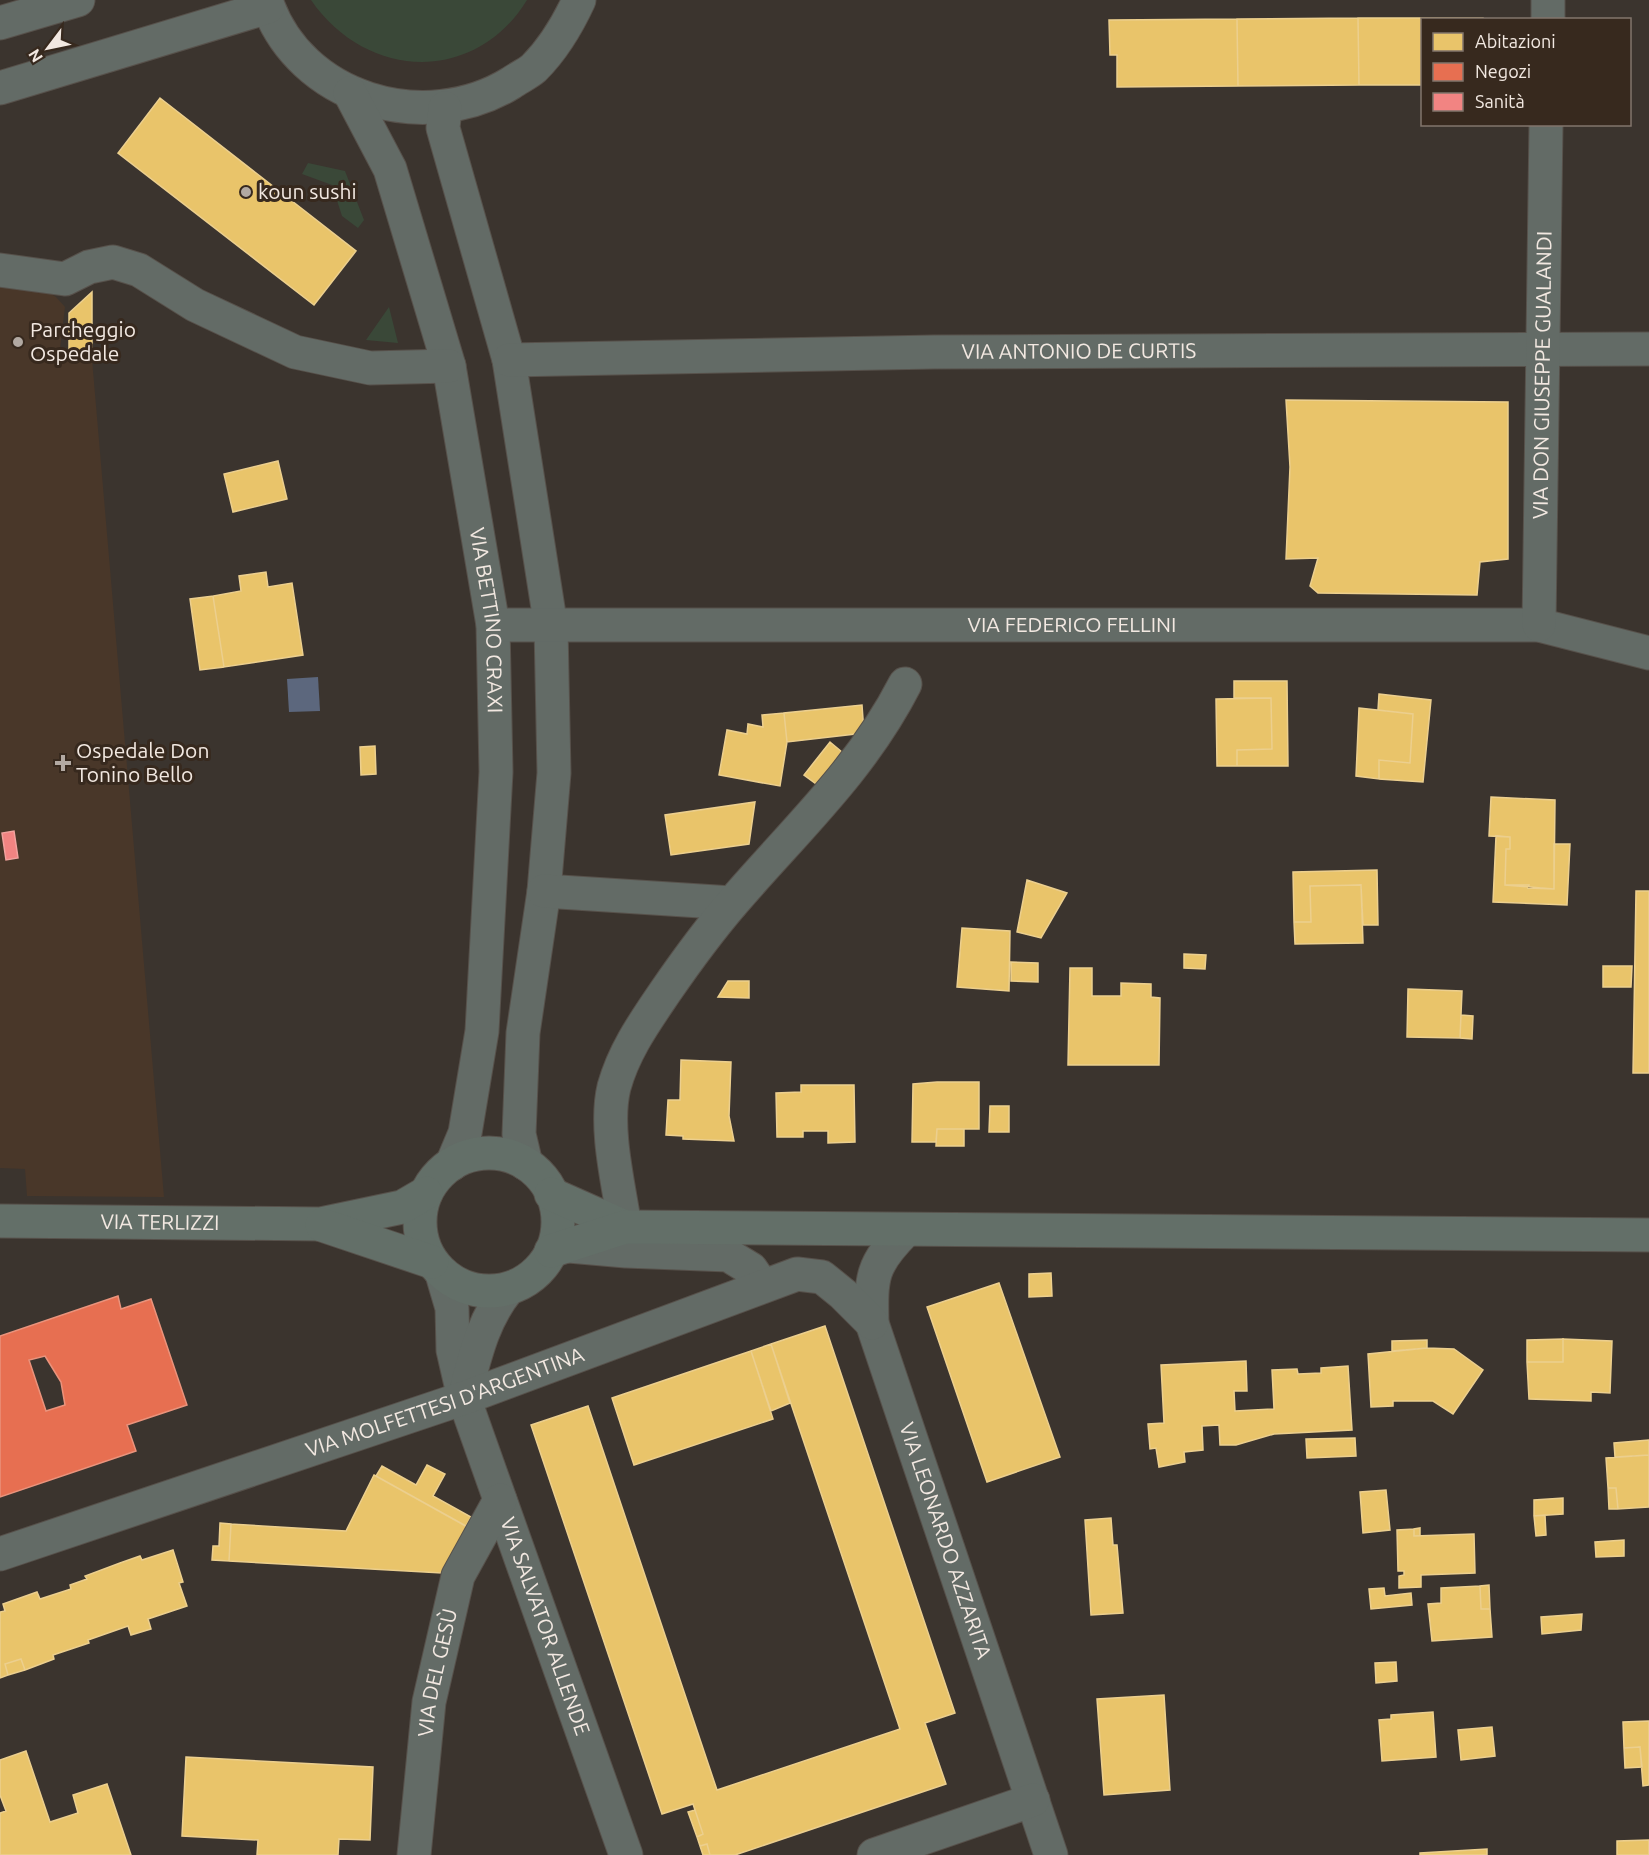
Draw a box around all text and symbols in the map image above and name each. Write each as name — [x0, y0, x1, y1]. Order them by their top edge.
north arrow — [18, 18, 78, 78]
legend — [1421, 18, 1631, 126]
text: Abitazioni — [1475, 31, 1556, 51]
text: N — [24, 46, 46, 66]
text: Negozi — [1475, 61, 1531, 81]
text: Sanità — [1475, 91, 1525, 111]
place label: koun sushi — [258, 179, 357, 203]
marker: koun sushi — [239, 185, 253, 199]
street label: VIA DON GIUSEPPE GUALANDI — [1527, 231, 1556, 519]
place label: Parcheggio Ospedale — [30, 317, 136, 365]
marker: Parcheggio Ospedale — [11, 335, 25, 349]
street label: VIA ANTONIO DE CURTIS — [961, 338, 1196, 363]
street label: VIA BETTINO CRAXI — [466, 526, 508, 713]
street label: VIA FEDERICO FELLINI — [968, 612, 1176, 636]
place label: Ospedale Don Tonino Bello — [76, 738, 209, 786]
marker: Ospedale Don Tonino Bello — [54, 754, 72, 772]
street label: VIA TERLIZZI — [100, 1209, 220, 1234]
street label: VIA MOLFETTESI D'ARGENTINA — [302, 1341, 587, 1461]
street label: VIA LEONARDO AZZARITA — [895, 1419, 997, 1662]
street label: VIA SALVATOR ALLENDE — [496, 1514, 596, 1738]
street label: VIA DEL GESÙ — [413, 1606, 461, 1738]

